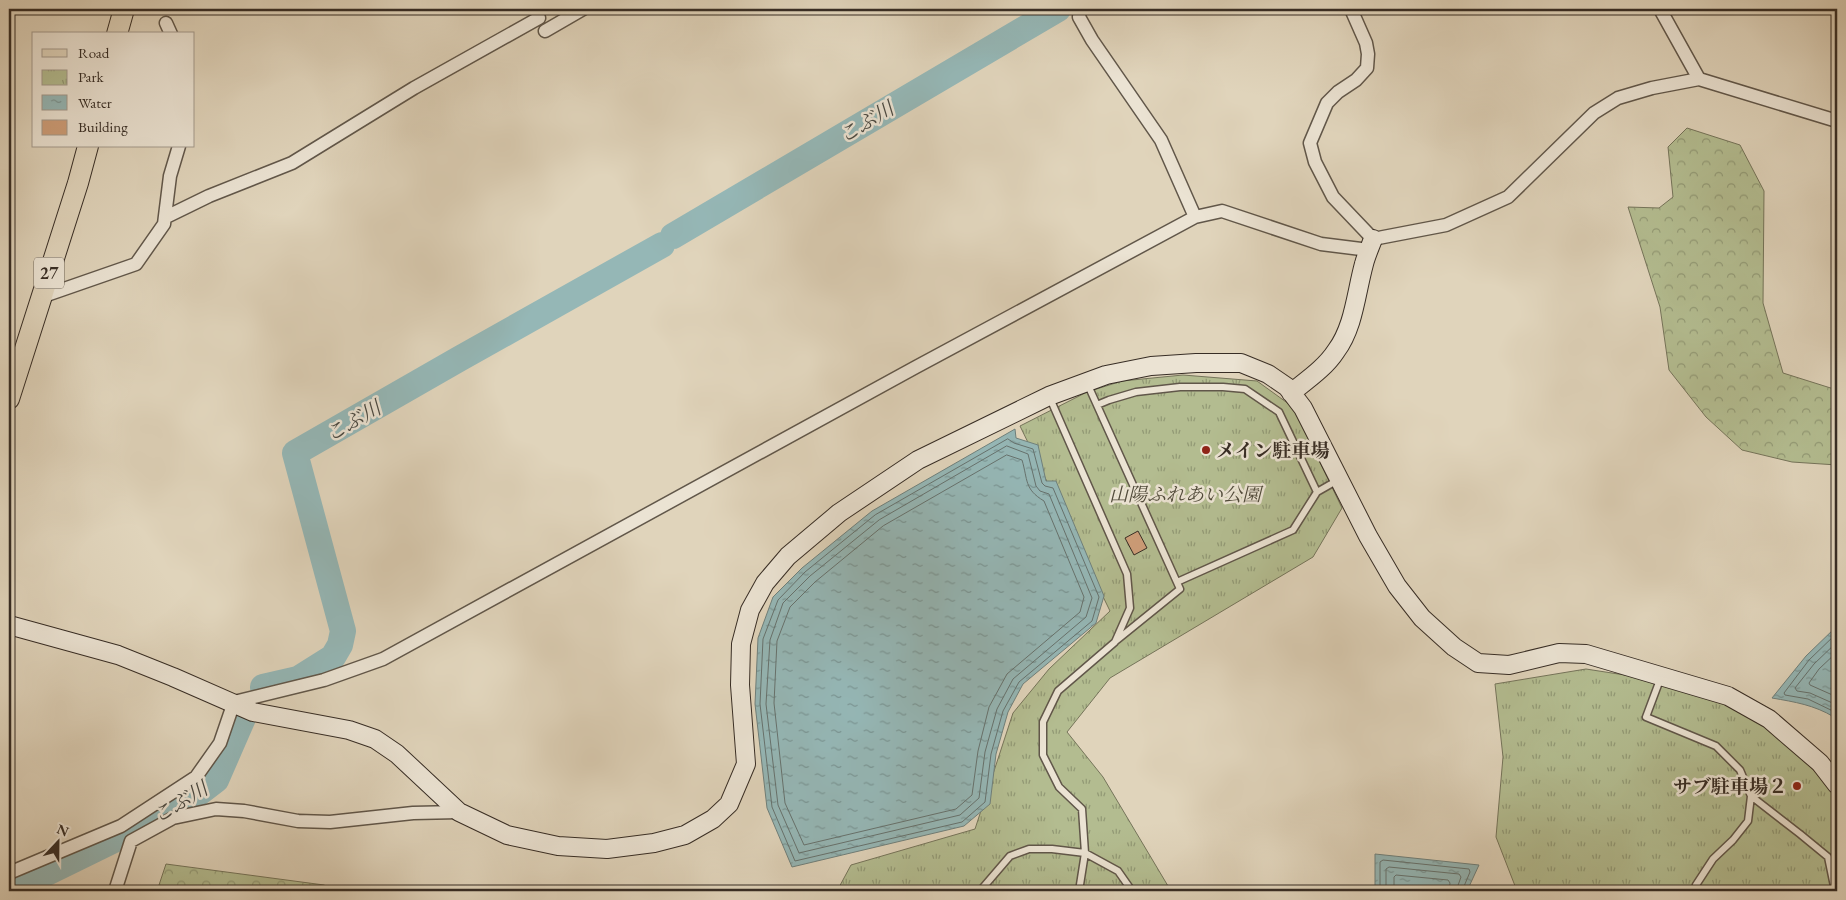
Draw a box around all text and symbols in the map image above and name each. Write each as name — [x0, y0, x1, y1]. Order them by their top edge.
legend — [32, 32, 195, 148]
text: Road — [78, 43, 110, 62]
text: Park — [78, 67, 105, 86]
text: Water — [78, 93, 112, 112]
water label: こぶ川 — [834, 94, 900, 149]
text: Building — [78, 117, 128, 136]
road number: 27 — [34, 258, 64, 288]
water label: こぶ川 — [321, 394, 387, 447]
place label: メイン駐車場 — [1216, 438, 1330, 463]
marker: メイン駐車場 — [1200, 444, 1212, 456]
park label: 山陽ふれあい公園 — [1109, 482, 1264, 507]
water label: こぶ川 — [148, 774, 214, 829]
place label: サブ駐車場２ — [1673, 774, 1787, 799]
marker: サブ駐車場２ — [1791, 780, 1803, 792]
north arrow — [32, 818, 82, 868]
text: N — [54, 819, 72, 841]

